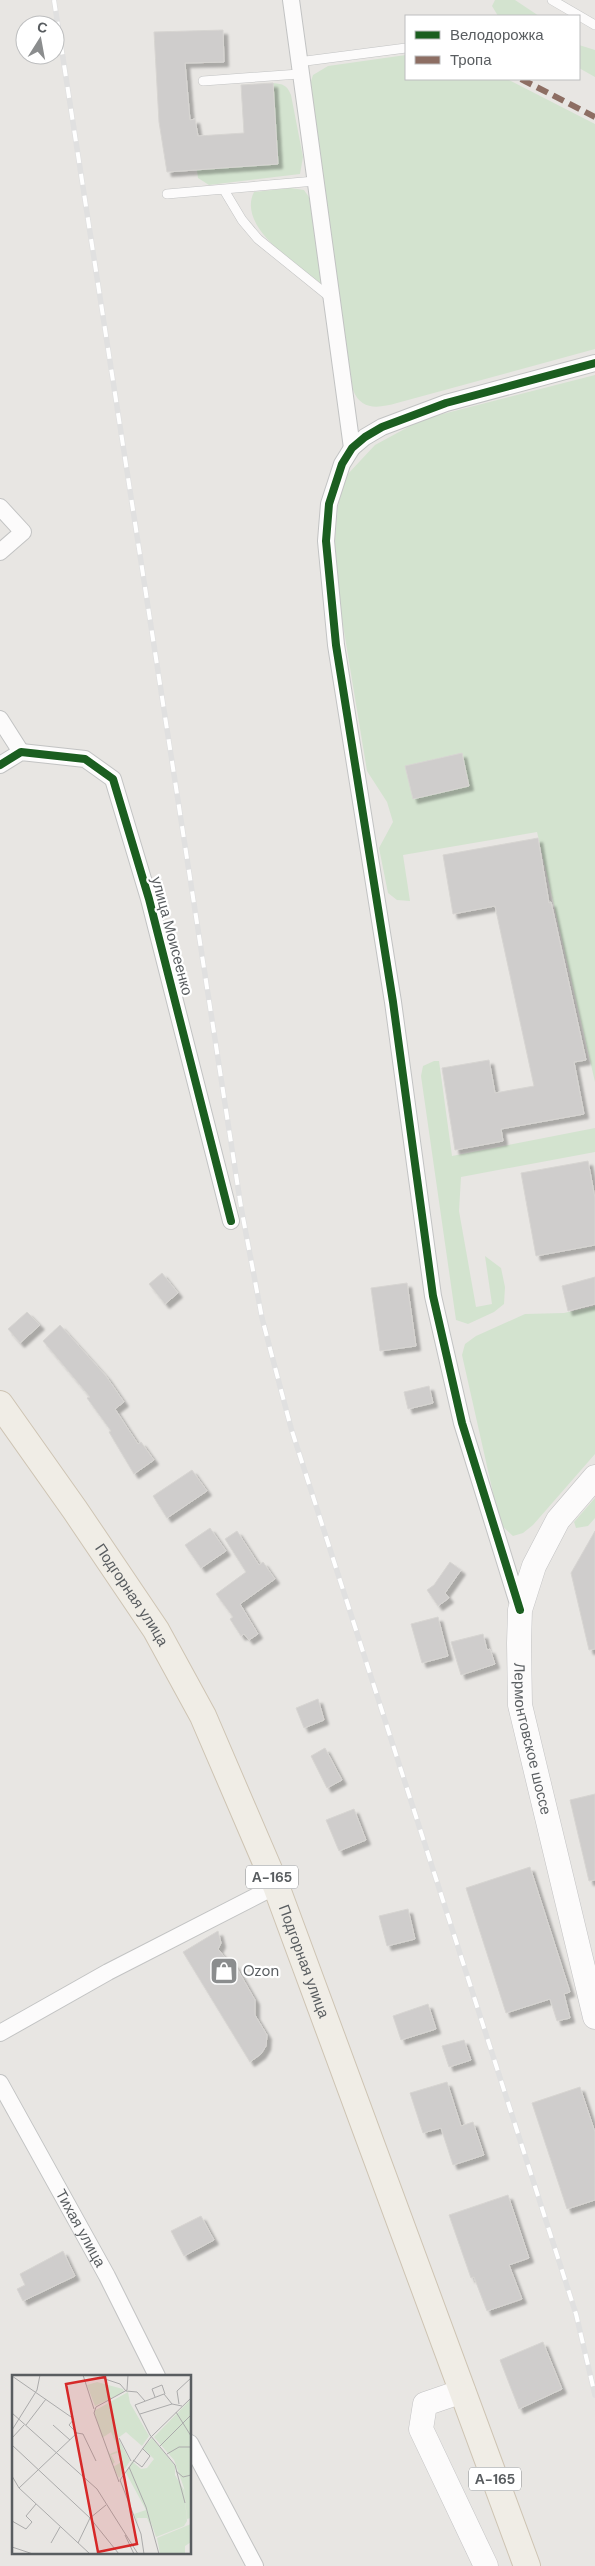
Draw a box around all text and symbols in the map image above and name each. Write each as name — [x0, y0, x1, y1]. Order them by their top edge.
north arrow — [15, 15, 65, 65]
legend — [405, 15, 580, 80]
text: С — [36, 17, 49, 37]
text: Велодорожка — [450, 25, 544, 45]
text: Тропа — [450, 50, 492, 70]
street label: улица Моисеенко — [147, 874, 197, 998]
street label: Подгорная улица — [90, 1540, 173, 1650]
street label: Лермонтовское шоссе — [509, 1663, 556, 1817]
road number: А-165 — [246, 1865, 298, 1888]
street label: Подгорная улица — [274, 1902, 334, 2021]
shop icon: Ozon — [209, 1956, 239, 1986]
place label: Ozon — [243, 1961, 279, 1981]
street label: Тихая улица — [51, 2186, 110, 2271]
inset map — [12, 2375, 191, 2554]
road number: А-165 — [469, 2468, 521, 2490]

